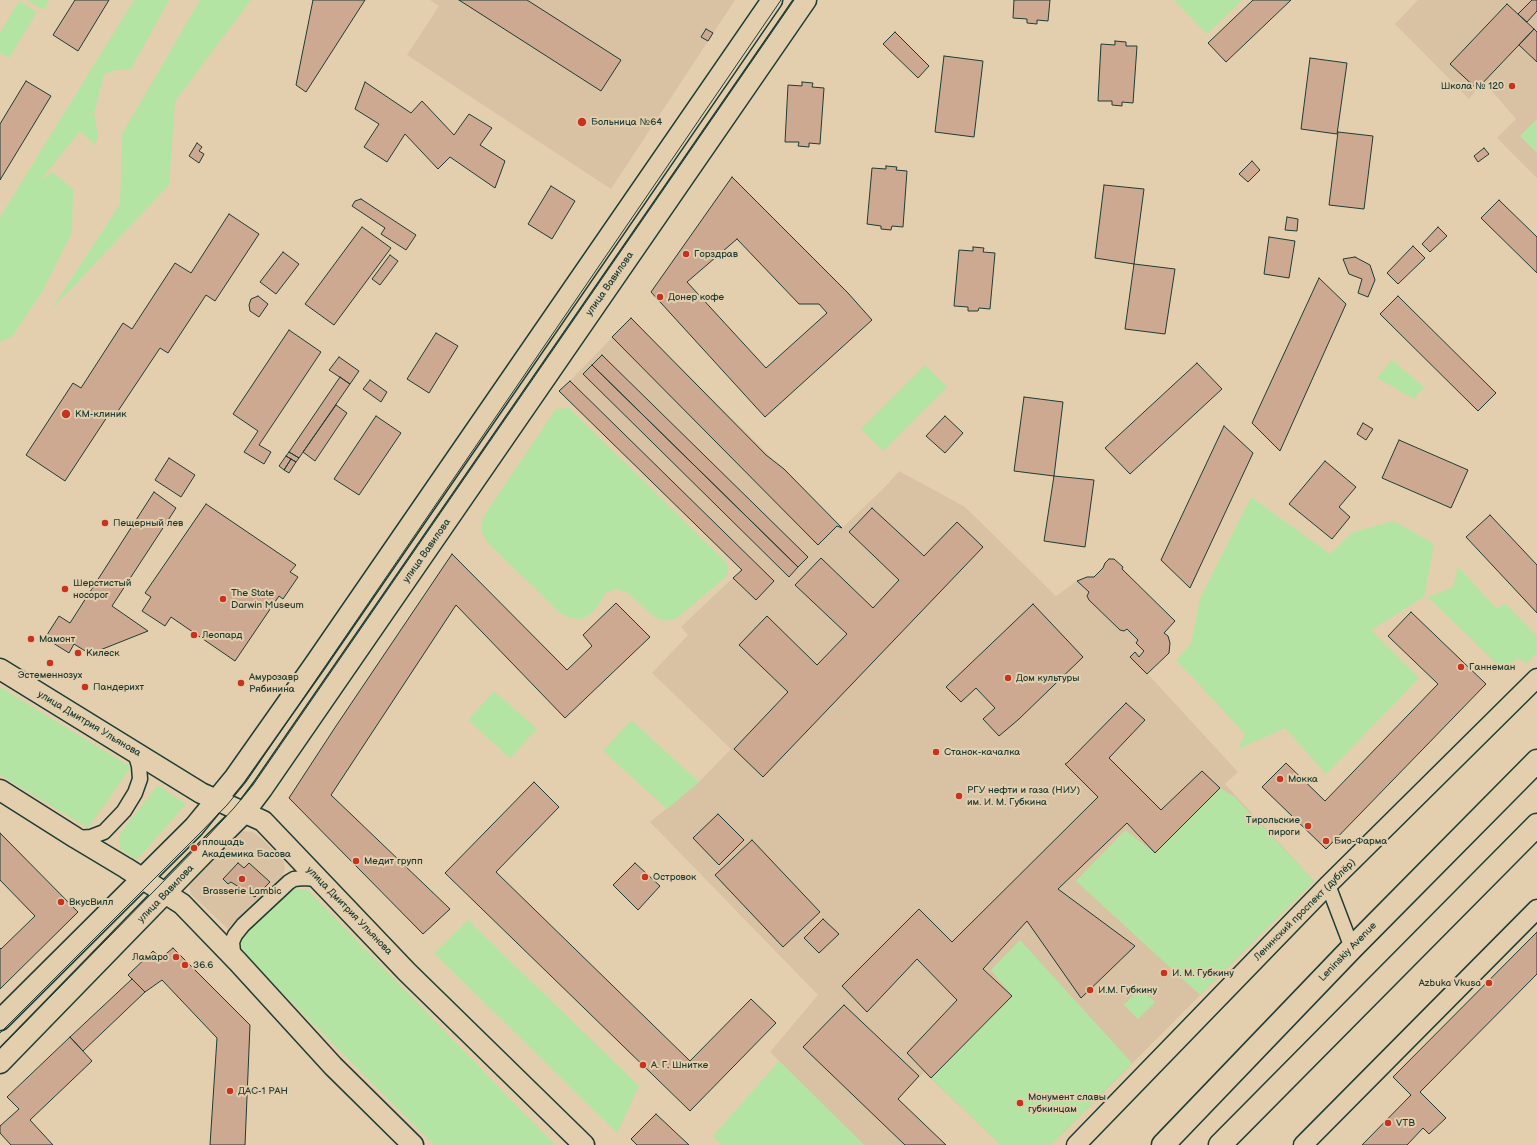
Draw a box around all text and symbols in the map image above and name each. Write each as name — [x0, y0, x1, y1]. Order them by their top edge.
place label: Школа № 120 — [1441, 80, 1504, 92]
marker: Школа № 120 — [1507, 81, 1517, 91]
marker: Больница №64 — [576, 116, 588, 128]
place label: Больница №64 — [591, 116, 662, 128]
place label: Горздрав — [694, 248, 738, 260]
marker: Горздрав — [681, 249, 691, 259]
street label: улица Вавилова — [583, 250, 637, 318]
place label: Донер кофе — [668, 291, 724, 303]
marker: Донер кофе — [655, 292, 665, 302]
marker: КМ-клиник — [60, 408, 72, 420]
place label: КМ-клиник — [75, 408, 127, 420]
place label: Пещерный лев — [113, 517, 183, 529]
street label: улица Вавилова — [400, 517, 454, 585]
marker: Пещерный лев — [100, 518, 110, 528]
place label: Шерстистый носорог — [73, 577, 131, 600]
marker: Шерстистый носорог — [60, 584, 70, 594]
place label: The State Darwin Museum — [231, 587, 304, 610]
marker: The State Darwin Museum — [218, 594, 228, 604]
place label: Леопард — [202, 629, 242, 641]
marker: Леопард — [189, 630, 199, 640]
place label: Мамонт — [39, 633, 75, 645]
marker: Мамонт — [26, 634, 36, 644]
place label: Килеск — [86, 647, 120, 659]
marker: Килеск — [73, 648, 83, 658]
marker: Эстеменнозух — [45, 658, 55, 668]
place label: Ганнеман — [1469, 661, 1515, 673]
marker: Ганнеман — [1456, 662, 1466, 672]
place label: Эстеменнозух — [18, 669, 82, 681]
place label: Амурозавр Рябинина — [249, 671, 299, 694]
place label: Дом культуры — [1016, 672, 1079, 684]
marker: Дом культуры — [1003, 673, 1013, 683]
marker: Амурозавр Рябинина — [236, 678, 246, 688]
place label: Пандерихт — [93, 681, 144, 693]
marker: Пандерихт — [80, 682, 90, 692]
street label: улица Дмитрия Ульянова — [35, 688, 143, 760]
place label: Cтанок-качалка — [944, 746, 1020, 758]
marker: Cтанок-качалка — [931, 747, 941, 757]
place label: Мокка — [1288, 773, 1318, 785]
marker: Мокка — [1275, 774, 1285, 784]
place label: РГУ нефти и газа (НИУ) им. И. М. Губкина — [967, 784, 1080, 808]
marker: РГУ нефти и газа (НИУ) им. И. М. Губкина — [954, 791, 964, 801]
place label: Тирольские пироги — [1246, 814, 1300, 838]
marker: Тирольские пироги — [1303, 821, 1313, 831]
place label: Био-Фарма — [1334, 835, 1387, 847]
place label: площадь Академика Басова — [202, 836, 291, 860]
marker: Био-Фарма — [1321, 836, 1331, 846]
marker: площадь Академика Басова — [189, 843, 199, 853]
place label: Медит групп — [364, 855, 423, 867]
marker: Медит групп — [351, 856, 361, 866]
street label: Ленинский проспект (дублёр) — [1252, 857, 1358, 963]
street label: улица Вавилова — [135, 863, 197, 925]
street label: улица Дмитрия Ульянова — [304, 864, 394, 958]
place label: Островок — [653, 871, 696, 883]
marker: Островок — [640, 872, 650, 882]
marker: Brasserie Lambic — [237, 874, 247, 884]
place label: Brasserie Lambic — [202, 885, 282, 897]
place label: ВкусВилл — [69, 896, 113, 908]
marker: ВкусВилл — [56, 897, 66, 907]
street label: Leninskiy Avenue — [1317, 920, 1379, 984]
place label: Ламаро — [132, 951, 168, 963]
marker: Ламаро — [171, 952, 181, 962]
place label: 36.6 — [193, 959, 213, 971]
marker: 36.6 — [180, 960, 190, 970]
place label: И. М. Губкину — [1172, 967, 1234, 979]
marker: И. М. Губкину — [1159, 968, 1169, 978]
place label: Azbuka Vkusa — [1419, 977, 1481, 989]
marker: Azbuka Vkusa — [1484, 978, 1494, 988]
place label: И.М. Губкину — [1098, 984, 1157, 996]
marker: И.М. Губкину — [1085, 985, 1095, 995]
place label: А. Г. Шнитке — [651, 1059, 708, 1071]
marker: А. Г. Шнитке — [638, 1060, 648, 1070]
place label: ДАС-1 РАН — [238, 1085, 288, 1097]
marker: ДАС-1 РАН — [225, 1086, 235, 1096]
place label: Монумент славы губкинцам — [1028, 1091, 1106, 1114]
marker: Монумент славы губкинцам — [1015, 1098, 1025, 1108]
place label: VTB — [1396, 1117, 1415, 1129]
marker: VTB — [1383, 1118, 1393, 1128]

